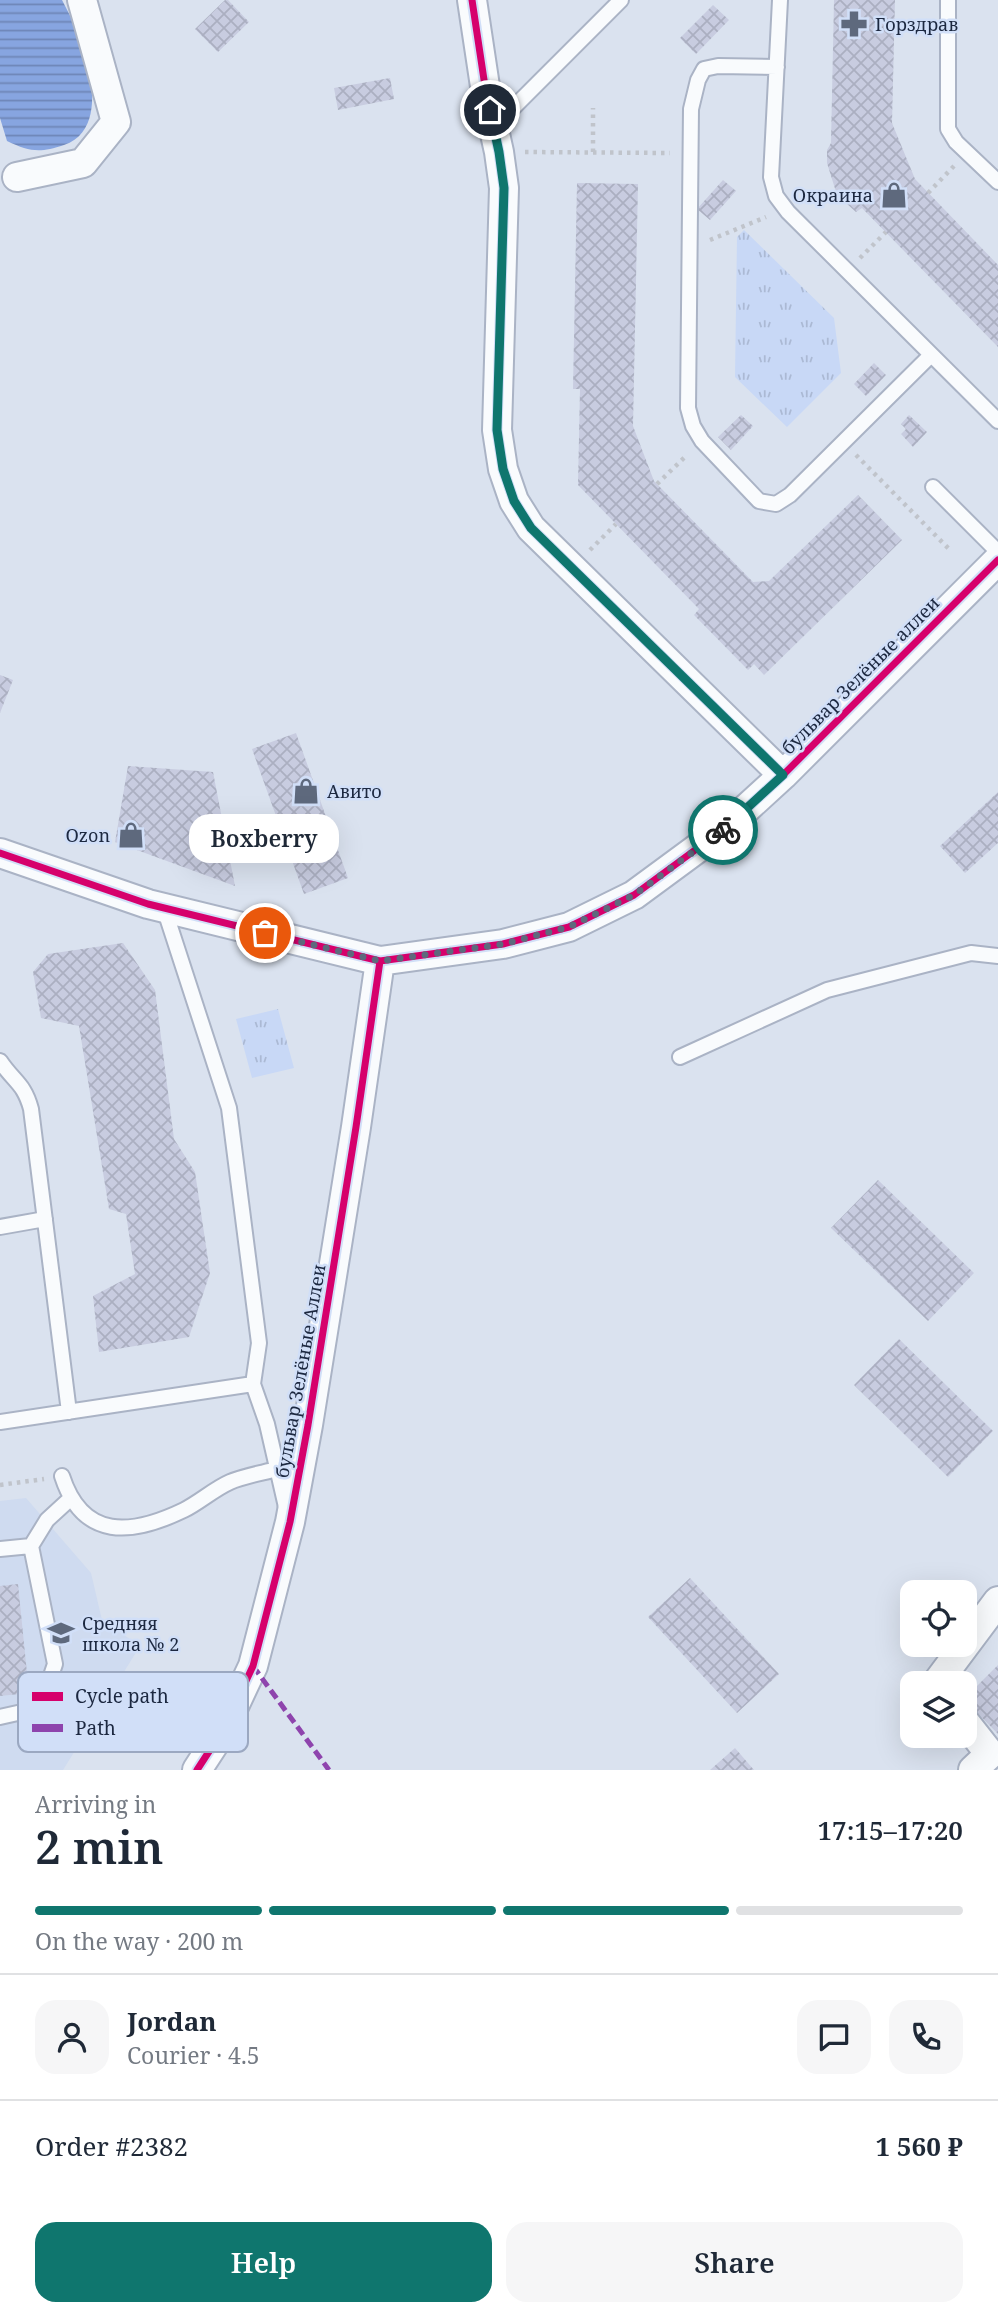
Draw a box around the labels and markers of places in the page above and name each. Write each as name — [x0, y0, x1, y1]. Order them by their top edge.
pharmacy icon: Горздрав — [839, 9, 869, 39]
place label: Горздрав — [875, 12, 958, 36]
pin — [460, 80, 520, 140]
shop icon: Окраина — [879, 180, 909, 210]
place label: Окраина — [793, 183, 873, 207]
shop icon: Авито — [291, 776, 321, 806]
place label: Авито — [327, 779, 382, 803]
callout: Boxberry — [190, 814, 340, 863]
shop icon: Ozon — [116, 820, 146, 850]
place label: Ozon — [65, 823, 110, 847]
pin — [235, 903, 295, 963]
place label: Средняя школа № 2 — [82, 1611, 179, 1656]
school or university icon: Средняя школа № 2 — [46, 1618, 76, 1648]

